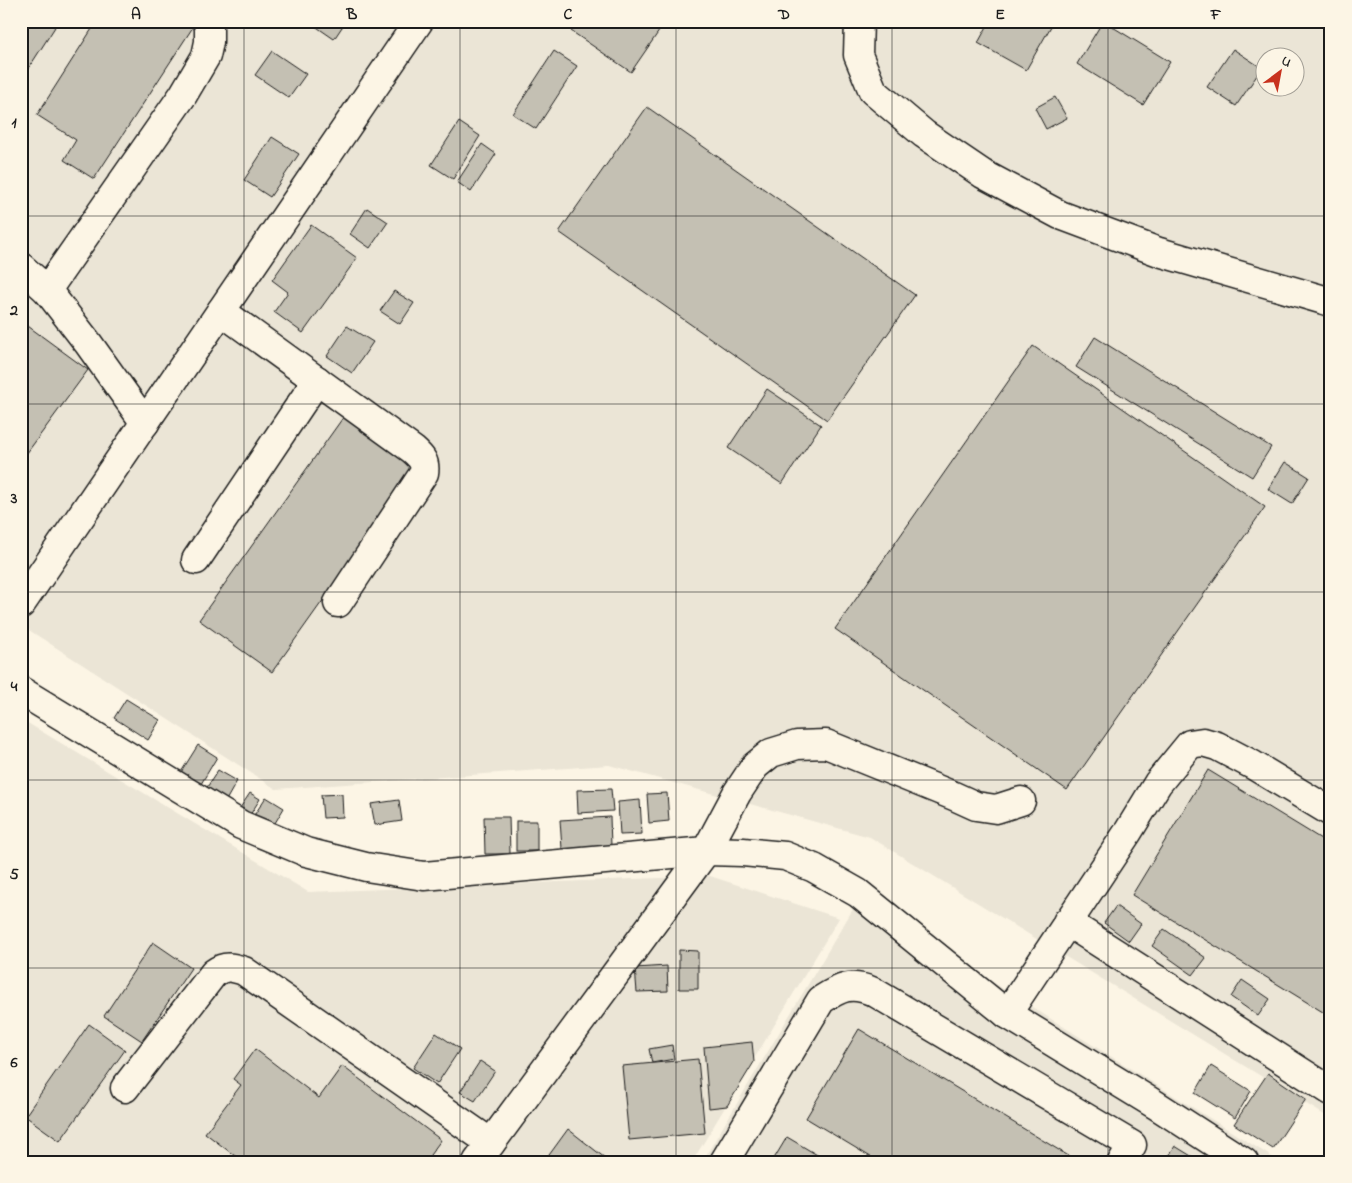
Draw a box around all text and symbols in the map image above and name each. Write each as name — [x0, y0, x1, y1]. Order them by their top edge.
text: A — [131, 3, 141, 27]
text: B — [346, 3, 358, 27]
text: C — [564, 3, 573, 27]
text: D — [777, 3, 790, 27]
text: E — [995, 3, 1005, 27]
text: F — [1210, 3, 1222, 27]
north arrow — [1254, 48, 1304, 98]
text: U — [1277, 51, 1296, 74]
text: 1 — [11, 111, 17, 135]
text: 2 — [9, 299, 18, 323]
text: 3 — [10, 487, 18, 511]
text: 4 — [10, 675, 18, 699]
text: 5 — [9, 863, 19, 887]
text: 6 — [9, 1051, 18, 1075]

